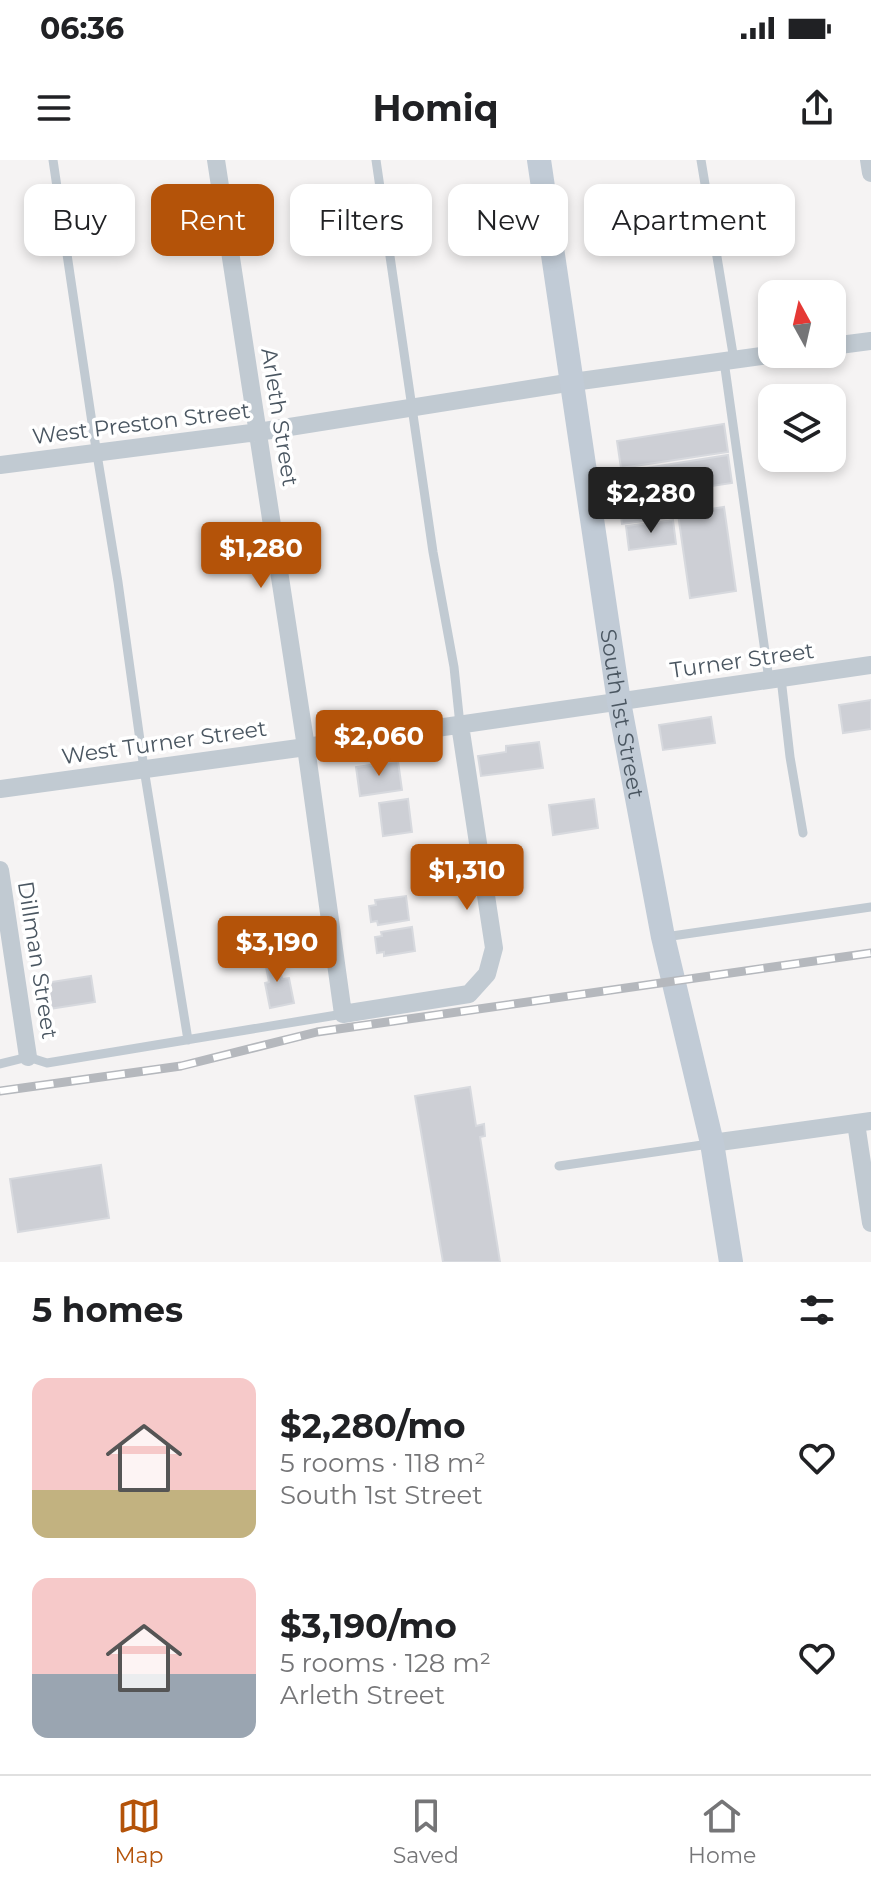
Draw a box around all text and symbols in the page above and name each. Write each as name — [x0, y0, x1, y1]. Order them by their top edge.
text: 06:36 — [40, 10, 124, 47]
icon: menu — [32, 86, 76, 130]
text: Homiq — [372, 86, 499, 130]
icon: share — [795, 86, 839, 130]
chip: Buy — [24, 184, 135, 256]
chip: Rent — [151, 184, 274, 256]
chip: Filters — [290, 184, 432, 256]
chip: New — [448, 184, 568, 256]
chip: Apartment — [584, 184, 795, 256]
north arrow — [758, 280, 846, 368]
map controls — [758, 280, 846, 472]
street label: Arleth Street — [255, 346, 304, 488]
button: layers — [758, 384, 846, 472]
street label: West Preston Street — [31, 397, 252, 450]
pin: $2,280 — [586, 467, 716, 535]
text: $2,280 — [606, 477, 696, 509]
pin: $1,280 — [196, 522, 326, 590]
text: $1,280 — [219, 532, 303, 564]
street label: South 1st Street — [594, 627, 650, 801]
street label: Turner Street — [668, 637, 816, 684]
pin: $2,060 — [314, 710, 444, 778]
street label: West Turner Street — [60, 715, 268, 770]
text: $2,060 — [334, 720, 424, 752]
pin: $1,310 — [402, 844, 532, 912]
text: $1,310 — [429, 854, 505, 886]
street label: Dillman Street — [12, 879, 63, 1041]
pin: $3,190 — [212, 916, 342, 984]
text: $3,190 — [236, 926, 318, 958]
icon: filters — [795, 1288, 839, 1332]
text: 5 homes — [32, 1289, 183, 1331]
text: $2,280/mo — [280, 1405, 465, 1447]
icon: home — [96, 1410, 192, 1506]
icon: heart — [795, 1436, 839, 1480]
text: 5 rooms · 118 m² — [280, 1447, 486, 1479]
text: South 1st Street — [280, 1479, 483, 1511]
text: $3,190/mo — [280, 1605, 457, 1647]
icon: home — [96, 1610, 192, 1706]
icon: heart — [795, 1636, 839, 1680]
text: 5 rooms · 128 m² — [280, 1647, 491, 1679]
text: Arleth Street — [280, 1679, 445, 1711]
tab: Map — [115, 1794, 164, 1869]
tab: Saved — [393, 1794, 459, 1869]
tab: Home — [688, 1794, 756, 1869]

